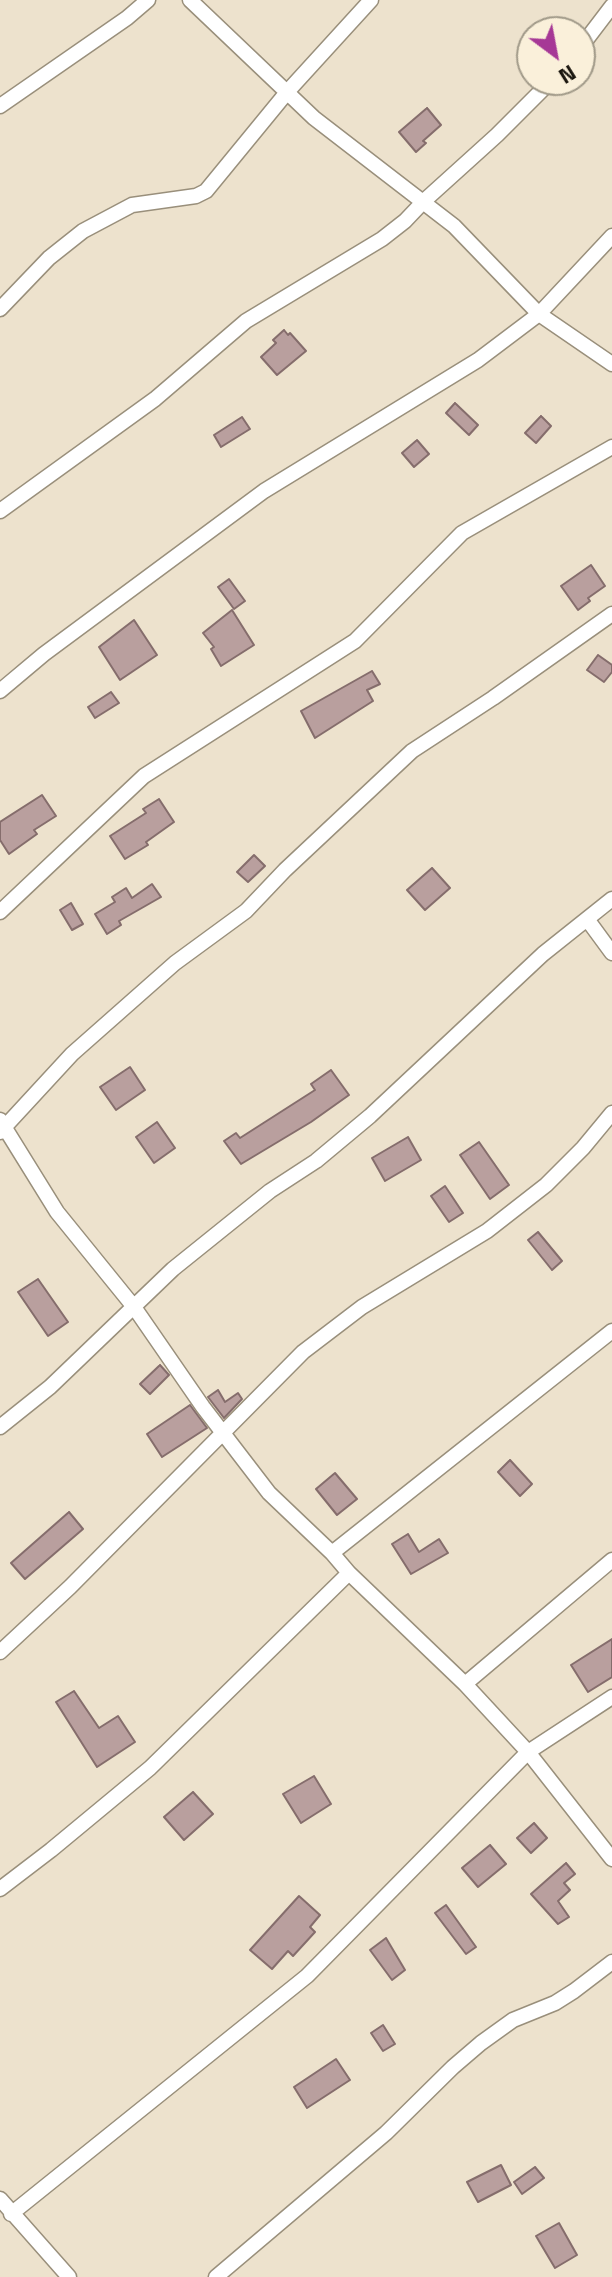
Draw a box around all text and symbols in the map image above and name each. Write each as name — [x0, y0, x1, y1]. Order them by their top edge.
north arrow — [516, 16, 596, 96]
text: N — [552, 56, 583, 93]

